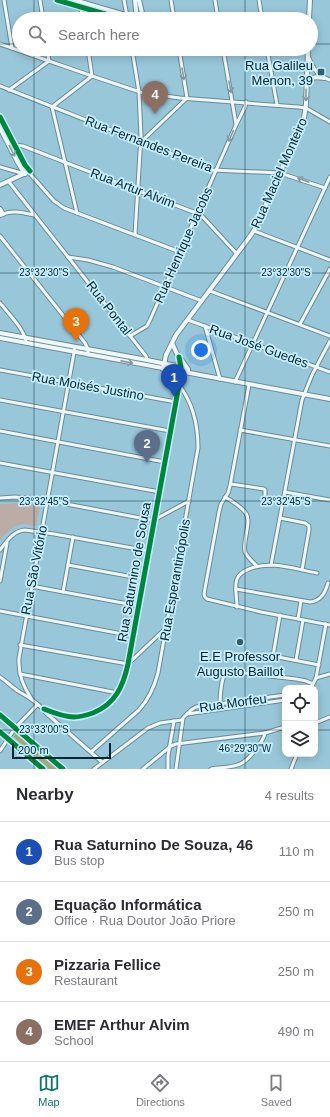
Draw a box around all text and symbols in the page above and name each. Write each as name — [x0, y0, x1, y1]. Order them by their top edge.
search box — [12, 12, 318, 56]
icon: search — [26, 23, 48, 45]
text: Search here — [58, 26, 140, 43]
place label: Rua Galileu Menon, 39 — [245, 58, 313, 88]
one-way arrow — [179, 67, 187, 80]
marker: Rua Galileu Menon, 39 — [316, 67, 326, 77]
one-way arrow — [226, 80, 234, 93]
pin: 4 — [142, 81, 168, 114]
one-way arrow — [302, 88, 310, 101]
street label: Rua Fernandes Pereira — [83, 113, 215, 175]
street label: Rua Maciel Monteiro — [248, 115, 310, 231]
one-way arrow — [227, 130, 235, 142]
one-way arrow — [9, 145, 16, 157]
street label: Rua Artur Alvim — [88, 165, 178, 211]
one-way arrow — [297, 176, 309, 184]
street label: Rua Henrique Jacobs — [151, 184, 215, 305]
text: 23°32'30"S — [19, 267, 69, 278]
text: 23°32'30"S — [261, 267, 311, 278]
street label: Rua Pontal — [83, 278, 135, 338]
pin: 3 — [63, 308, 89, 341]
street label: Rua José Guedes — [208, 321, 311, 371]
your location — [191, 340, 211, 360]
one-way arrow — [120, 358, 133, 366]
pin: 1 — [161, 364, 187, 397]
street label: Rua Moisés Justino — [31, 369, 145, 403]
pin: 2 — [134, 430, 160, 463]
text: 23°32'45"S — [19, 496, 69, 507]
text: 23°32'45"S — [261, 496, 311, 507]
street label: Rua Saturnino de Sousa — [114, 500, 154, 643]
street label: Rua Esperantinópolis — [157, 517, 193, 642]
street label: Rua São Vitório — [18, 524, 50, 616]
marker: E.E Professor Augusto Baillot — [235, 637, 245, 647]
place label: E.E Professor Augusto Baillot — [197, 649, 284, 679]
map controls — [282, 685, 318, 757]
button: locate — [282, 685, 318, 721]
street label: Rua Morfeu — [198, 691, 268, 715]
button: layers — [282, 721, 318, 757]
text: 23°33'00"S — [19, 724, 69, 735]
scale bar — [12, 741, 111, 760]
text: 46°29'30"W — [219, 743, 272, 754]
text: 200 m — [18, 744, 49, 756]
text: Nearby — [16, 785, 74, 804]
text: 4 results — [265, 788, 314, 803]
text: Rua Saturnino De Souza, 46 — [54, 836, 253, 853]
text: 1 — [25, 844, 33, 859]
text: 110 m — [279, 844, 314, 859]
text: Bus stop — [54, 853, 105, 868]
text: Equação Informática — [54, 896, 202, 913]
text: 2 — [25, 904, 33, 919]
text: 250 m — [278, 904, 314, 919]
text: Office · Rua Doutor João Priore — [54, 913, 236, 928]
text: Pizzaria Fellice — [54, 956, 161, 973]
text: 3 — [25, 964, 33, 979]
text: 250 m — [278, 964, 314, 979]
text: Restaurant — [54, 973, 118, 988]
text: EMEF Arthur Alvim — [54, 1016, 190, 1033]
text: 4 — [25, 1024, 33, 1039]
text: 490 m — [278, 1024, 314, 1039]
text: School — [54, 1033, 94, 1048]
tab: Map — [38, 1072, 60, 1108]
tab: Directions — [136, 1072, 185, 1108]
tab: Saved — [261, 1072, 292, 1108]

